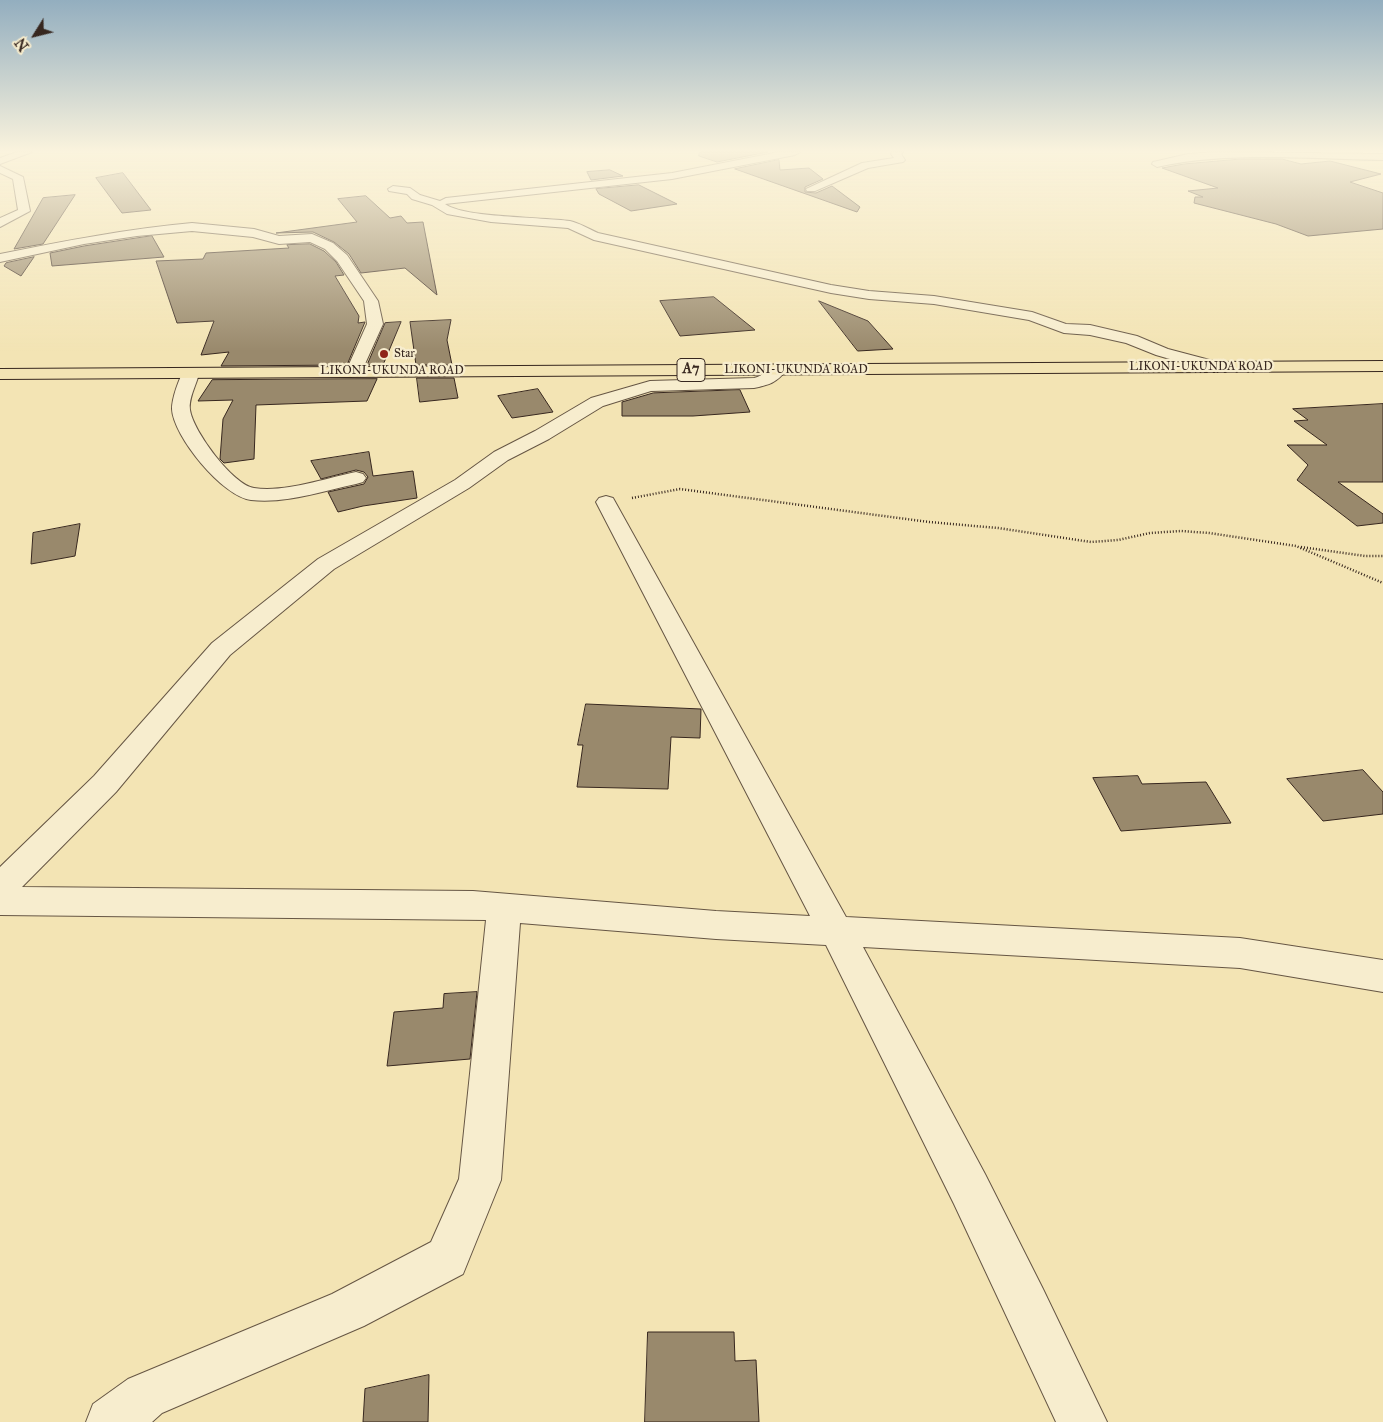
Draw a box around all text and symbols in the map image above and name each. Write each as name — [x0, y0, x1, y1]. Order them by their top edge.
north arrow — [10, 10, 60, 60]
text: N — [12, 34, 33, 54]
place label: Star — [394, 347, 415, 361]
marker: Star — [378, 348, 390, 360]
road number: A7 — [677, 358, 705, 382]
street label: LIKONI-UKUNDA ROAD — [1129, 360, 1273, 374]
street label: LIKONI-UKUNDA ROAD — [724, 363, 868, 377]
street label: LIKONI-UKUNDA ROAD — [320, 364, 464, 378]

